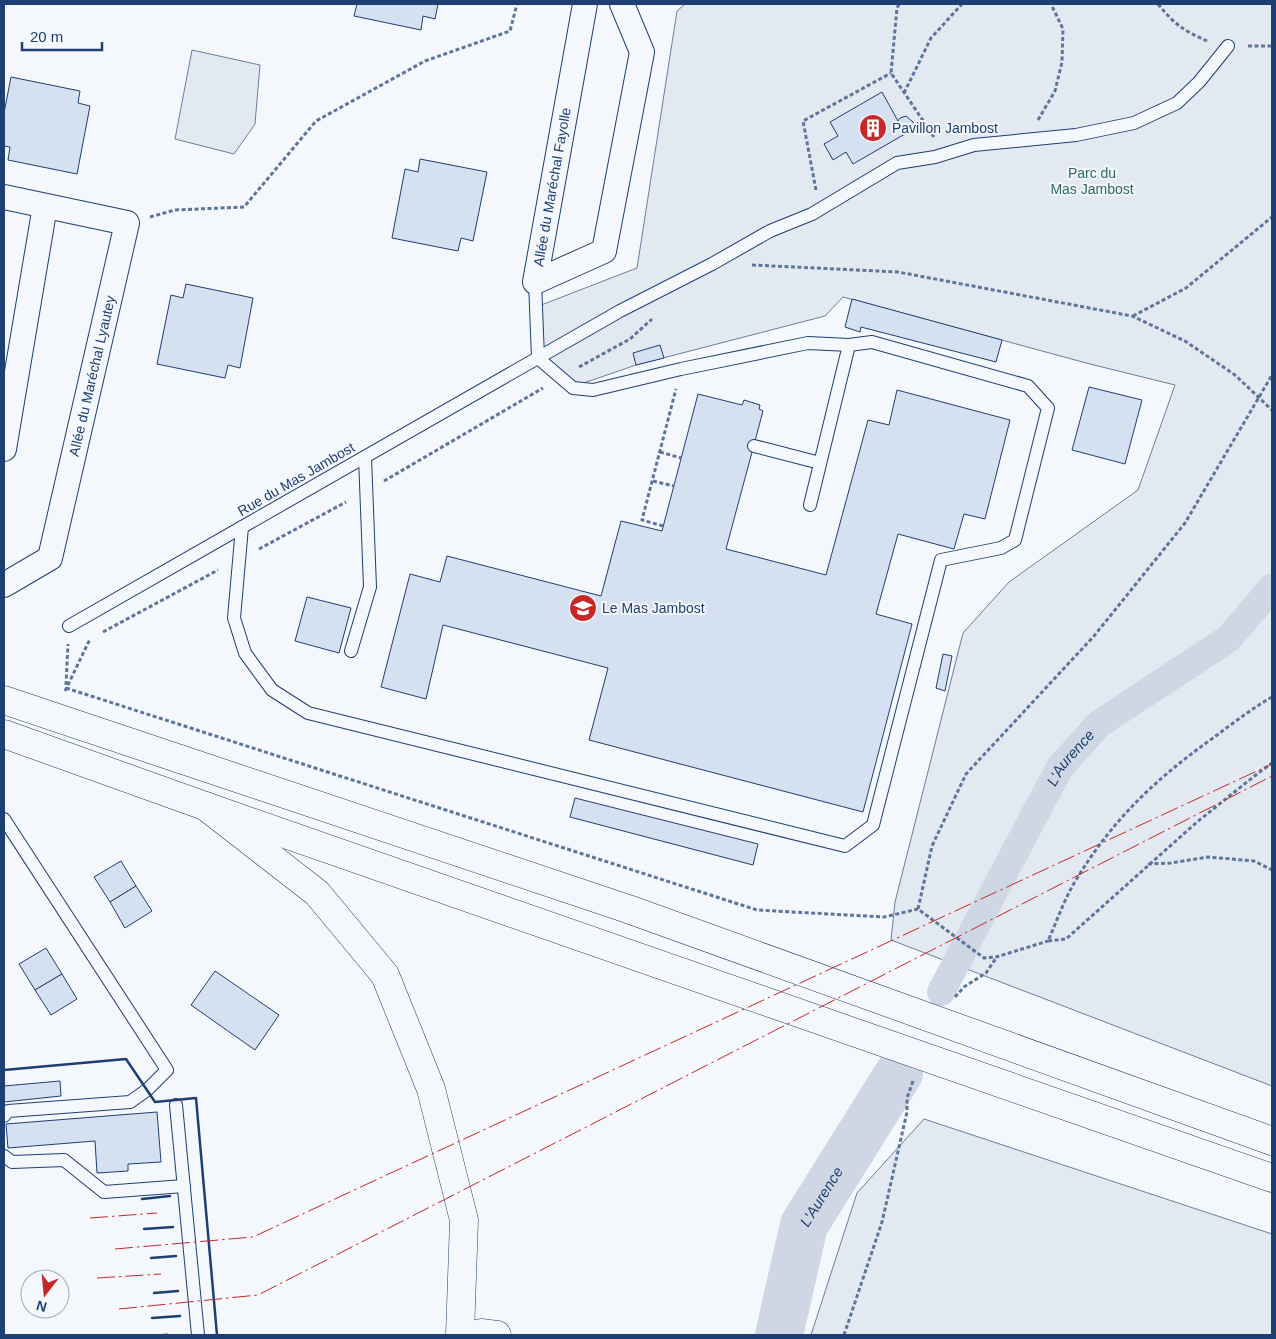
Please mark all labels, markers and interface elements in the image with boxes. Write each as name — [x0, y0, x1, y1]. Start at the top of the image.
scale bar — [22, 20, 102, 52]
text: 20 m — [30, 28, 63, 45]
street label: Allée du Maréchal Fayolle — [530, 106, 574, 268]
building icon: Pavillon Jambost — [858, 113, 888, 143]
place label: Pavillon Jambost — [892, 120, 998, 136]
park label: Parc du Mas Jambost — [1050, 165, 1134, 197]
street label: Allée du Maréchal Lyautey — [66, 294, 118, 458]
street label: Rue du Mas Jambost — [235, 439, 357, 519]
school or university icon: Le Mas Jambost — [568, 593, 598, 623]
place label: Le Mas Jambost — [602, 600, 705, 616]
water label: L'Aurence — [1043, 726, 1098, 789]
water label: L'Aurence — [796, 1164, 846, 1230]
north arrow — [20, 1269, 70, 1319]
text: N — [34, 1297, 48, 1316]

